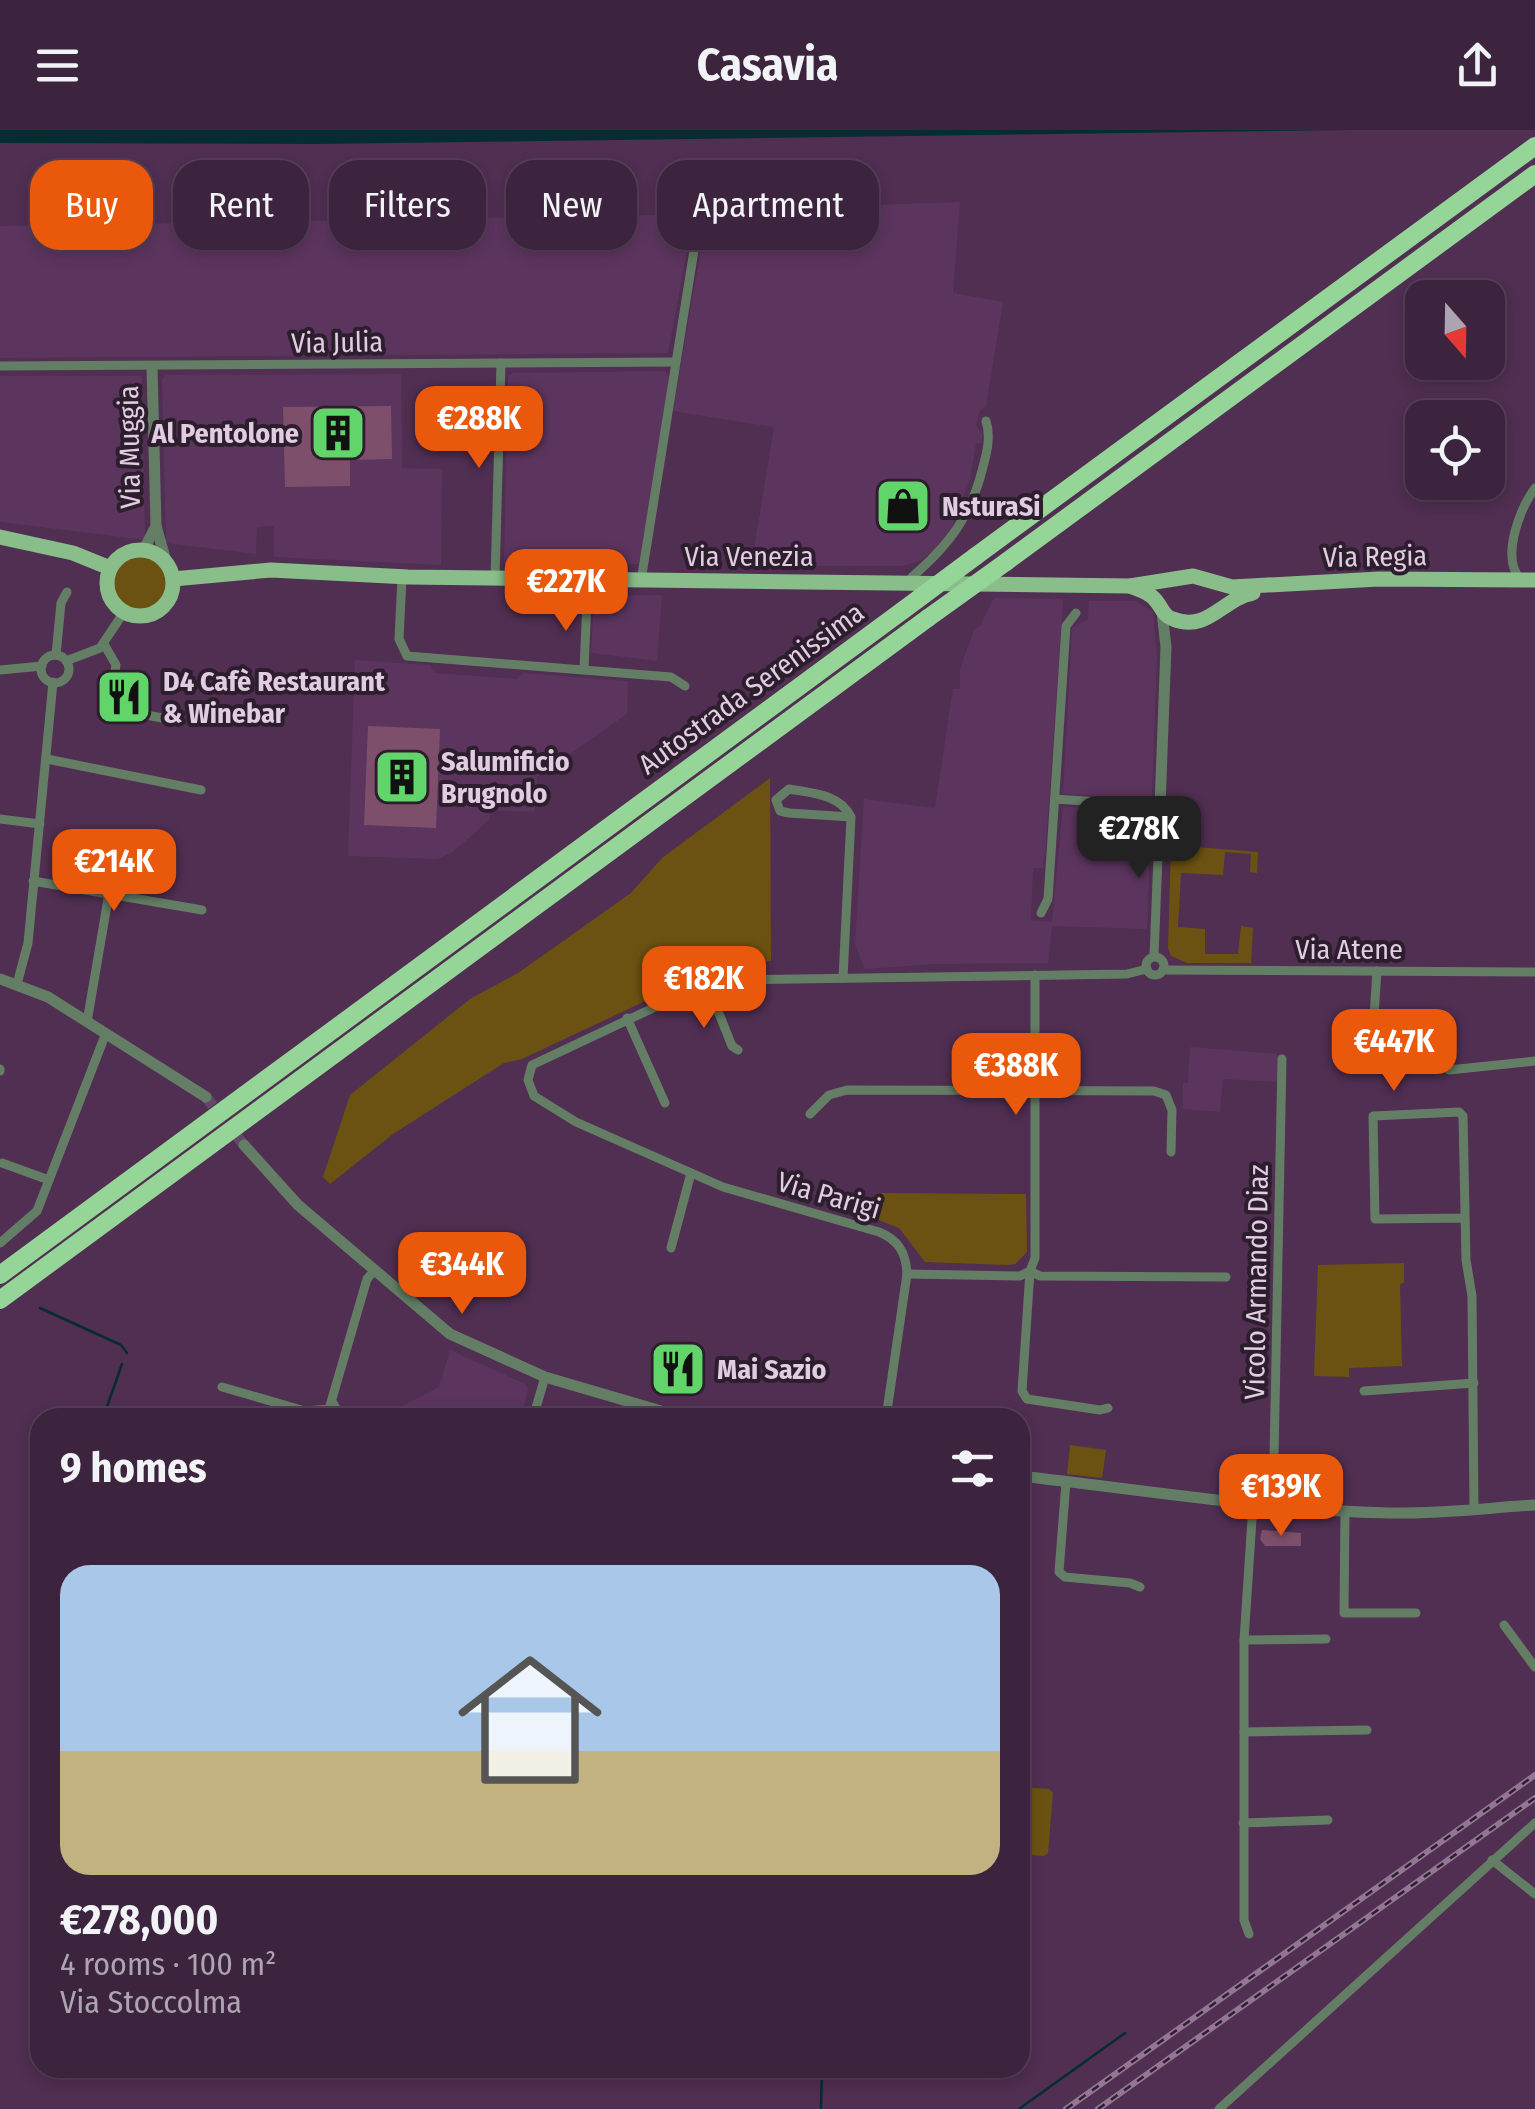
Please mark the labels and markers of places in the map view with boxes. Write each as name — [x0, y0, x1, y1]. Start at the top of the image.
pin: €288K — [409, 386, 549, 471]
building icon: Al Pentolone — [308, 403, 368, 463]
place label: Al Pentolone — [150, 417, 299, 450]
shop icon: NsturaSi — [873, 476, 933, 536]
place label: NsturaSi — [942, 490, 1041, 523]
pin: €227K — [496, 549, 636, 634]
place label: D4 Cafè Restaurant & Winebar — [163, 665, 386, 730]
restaurant icon: D4 Cafè Restaurant & Winebar — [94, 667, 154, 727]
place label: Salumificio Brugnolo — [441, 745, 570, 810]
building icon: Salumificio Brugnolo — [372, 747, 432, 807]
pin: €278K — [1069, 796, 1209, 881]
pin: €214K — [44, 829, 184, 914]
pin: €182K — [634, 946, 774, 1031]
pin: €447K — [1324, 1009, 1464, 1094]
pin: €388K — [946, 1033, 1086, 1118]
pin: €344K — [392, 1232, 532, 1317]
restaurant icon: Mai Sazio — [648, 1339, 708, 1399]
place label: Mai Sazio — [717, 1353, 827, 1386]
pin: €139K — [1211, 1454, 1351, 1539]

